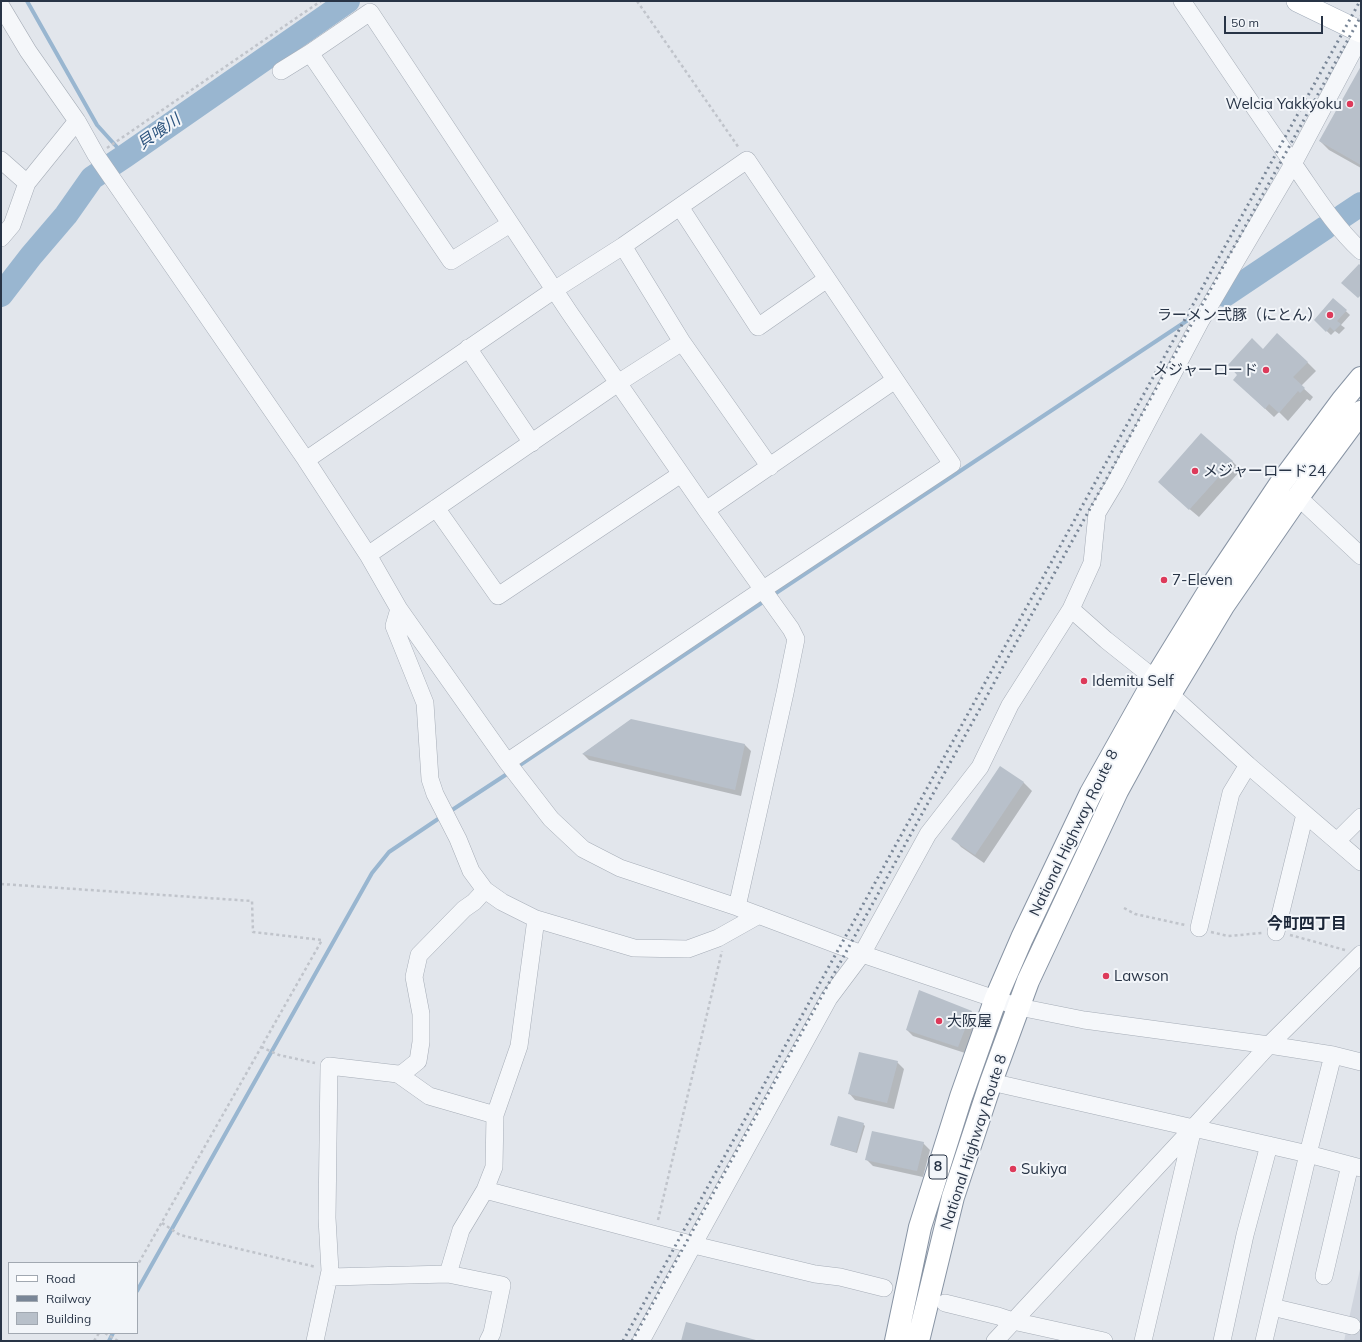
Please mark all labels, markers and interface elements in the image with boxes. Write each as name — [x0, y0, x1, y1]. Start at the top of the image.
scale bar — [1226, 8, 1325, 34]
text: 50 m — [1231, 15, 1259, 30]
place label: Welcia Yakkyoku — [1226, 95, 1342, 113]
marker: Welcia Yakkyoku — [1345, 99, 1355, 109]
water label: 貝喰川 — [134, 110, 184, 154]
place label: ラーメン弍豚（にとん） — [1157, 306, 1322, 324]
marker: ラーメン弍豚（にとん） — [1325, 310, 1335, 320]
place label: メジャーロード — [1153, 361, 1258, 379]
marker: メジャーロード — [1261, 365, 1271, 375]
place label: メジャーロード24 — [1203, 462, 1326, 480]
marker: メジャーロード24 — [1190, 466, 1200, 476]
place label: 7-Eleven — [1172, 571, 1233, 589]
marker: 7-Eleven — [1159, 575, 1169, 585]
place label: Idemitu Self — [1092, 672, 1174, 690]
marker: Idemitu Self — [1079, 676, 1089, 686]
street label: National Highway Route 8 — [1026, 747, 1122, 919]
district label: 今町四丁目 — [1267, 914, 1347, 934]
place label: Lawson — [1114, 967, 1169, 985]
marker: Lawson — [1101, 971, 1111, 981]
place label: 大阪屋 — [947, 1012, 992, 1030]
marker: 大阪屋 — [934, 1016, 944, 1026]
street label: National Highway Route 8 — [937, 1052, 1011, 1232]
road number: 8 — [929, 1155, 947, 1179]
place label: Sukiya — [1021, 1160, 1067, 1178]
marker: Sukiya — [1008, 1164, 1018, 1174]
legend — [8, 1262, 138, 1334]
text: Road — [46, 1271, 75, 1286]
text: Railway — [46, 1291, 91, 1306]
text: Building — [46, 1311, 91, 1326]

